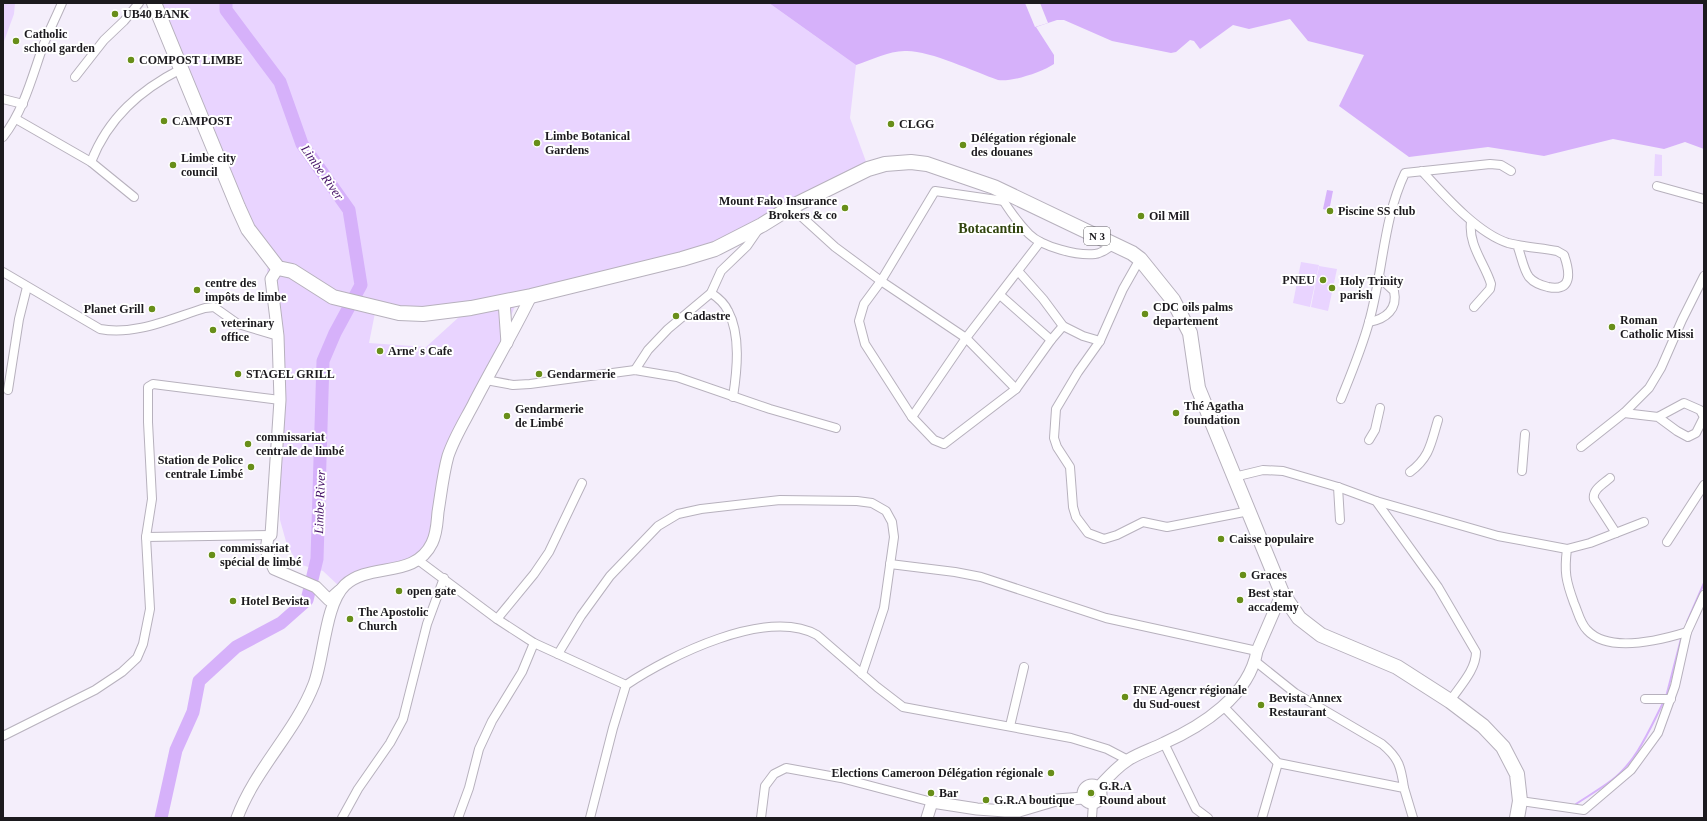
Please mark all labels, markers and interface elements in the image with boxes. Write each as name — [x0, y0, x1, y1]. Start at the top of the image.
place label: UB40 BANK — [123, 7, 190, 21]
marker: UB40 BANK — [110, 9, 120, 19]
place label: Catholic school garden — [24, 27, 95, 55]
marker: Catholic school garden — [11, 36, 21, 46]
place label: COMPOST LIMBE — [139, 53, 242, 67]
marker: COMPOST LIMBE — [126, 55, 136, 65]
place label: CAMPOST — [172, 114, 232, 128]
marker: CAMPOST — [159, 116, 169, 126]
place label: CLGG — [899, 117, 934, 131]
marker: CLGG — [886, 119, 896, 129]
place label: Limbe Botanical Gardens — [545, 129, 631, 157]
place label: Délégation régionale des douanes — [971, 131, 1077, 159]
marker: Limbe Botanical Gardens — [532, 138, 542, 148]
marker: Délégation régionale des douanes — [958, 140, 968, 150]
water label: Limbe River — [298, 141, 348, 204]
place label: Limbe city council — [181, 151, 236, 179]
marker: Limbe city council — [168, 160, 178, 170]
place label: Mount Fako Insurance Brokers & co — [719, 194, 838, 222]
marker: Mount Fako Insurance Brokers & co — [840, 203, 850, 213]
place label: Piscine SS club — [1338, 204, 1416, 218]
marker: Piscine SS club — [1325, 206, 1335, 216]
place label: Oil Mill — [1149, 209, 1190, 223]
marker: Oil Mill — [1136, 211, 1146, 221]
district label: Botacantin — [958, 221, 1024, 236]
road number: N 3 — [1084, 227, 1110, 245]
place label: PNEU — [1282, 273, 1315, 287]
place label: Holy Trinity parish — [1340, 274, 1403, 302]
marker: PNEU — [1318, 275, 1328, 285]
place label: centre des impôts de limbe — [205, 276, 287, 304]
marker: Holy Trinity parish — [1327, 283, 1337, 293]
marker: centre des impôts de limbe — [192, 285, 202, 295]
place label: CDC oils palms departement — [1153, 300, 1233, 328]
place label: Planet Grill — [84, 302, 145, 316]
marker: Planet Grill — [147, 304, 157, 314]
place label: Cadastre — [684, 309, 731, 323]
marker: CDC oils palms departement — [1140, 309, 1150, 319]
marker: Cadastre — [671, 311, 681, 321]
place label: Roman Catholic Missi — [1620, 313, 1694, 341]
place label: veterinary office — [221, 316, 274, 344]
marker: Roman Catholic Missi — [1607, 322, 1617, 332]
marker: veterinary office — [208, 325, 218, 335]
place label: Arne' s Cafe — [388, 344, 453, 358]
marker: Arne' s Cafe — [375, 346, 385, 356]
place label: STAGEL GRILL — [246, 367, 335, 381]
place label: Gendarmerie — [547, 367, 616, 381]
marker: STAGEL GRILL — [233, 369, 243, 379]
marker: Gendarmerie — [534, 369, 544, 379]
place label: Thé Agatha foundation — [1184, 399, 1244, 427]
place label: Gendarmerie de Limbé — [515, 402, 584, 430]
marker: Thé Agatha foundation — [1171, 408, 1181, 418]
marker: Gendarmerie de Limbé — [502, 411, 512, 421]
place label: commissariat centrale de limbé — [256, 430, 345, 458]
marker: commissariat centrale de limbé — [243, 439, 253, 449]
place label: Station de Police centrale Limbé — [158, 453, 244, 481]
marker: Station de Police centrale Limbé — [246, 462, 256, 472]
water label: Limbe River — [311, 469, 328, 535]
place label: Caisse populaire — [1229, 532, 1314, 546]
marker: Caisse populaire — [1216, 534, 1226, 544]
place label: commissariat spécial de limbé — [220, 541, 302, 569]
marker: commissariat spécial de limbé — [207, 550, 217, 560]
place label: Graces — [1251, 568, 1287, 582]
marker: Graces — [1238, 570, 1248, 580]
place label: open gate — [407, 584, 457, 598]
marker: open gate — [394, 586, 404, 596]
place label: Best star accademy — [1248, 586, 1299, 614]
place label: Hotel Bevista — [241, 594, 309, 608]
marker: Best star accademy — [1235, 595, 1245, 605]
marker: Hotel Bevista — [228, 596, 238, 606]
place label: The Apostolic Church — [358, 605, 429, 633]
marker: The Apostolic Church — [345, 614, 355, 624]
place label: FNE Agencr régionale du Sud-ouest — [1133, 683, 1247, 711]
place label: Bevista Annex Restaurant — [1269, 691, 1342, 719]
marker: FNE Agencr régionale du Sud-ouest — [1120, 692, 1130, 702]
marker: Bevista Annex Restaurant — [1256, 700, 1266, 710]
place label: Elections Cameroon Délégation régionale — [832, 766, 1044, 780]
marker: Elections Cameroon Délégation régionale — [1046, 768, 1056, 778]
place label: G.R.A Round about — [1099, 779, 1166, 807]
place label: Bar — [939, 786, 959, 800]
marker: Bar — [926, 788, 936, 798]
marker: G.R.A Round about — [1086, 788, 1096, 798]
place label: G.R.A boutique — [994, 793, 1075, 807]
marker: G.R.A boutique — [981, 795, 991, 805]

